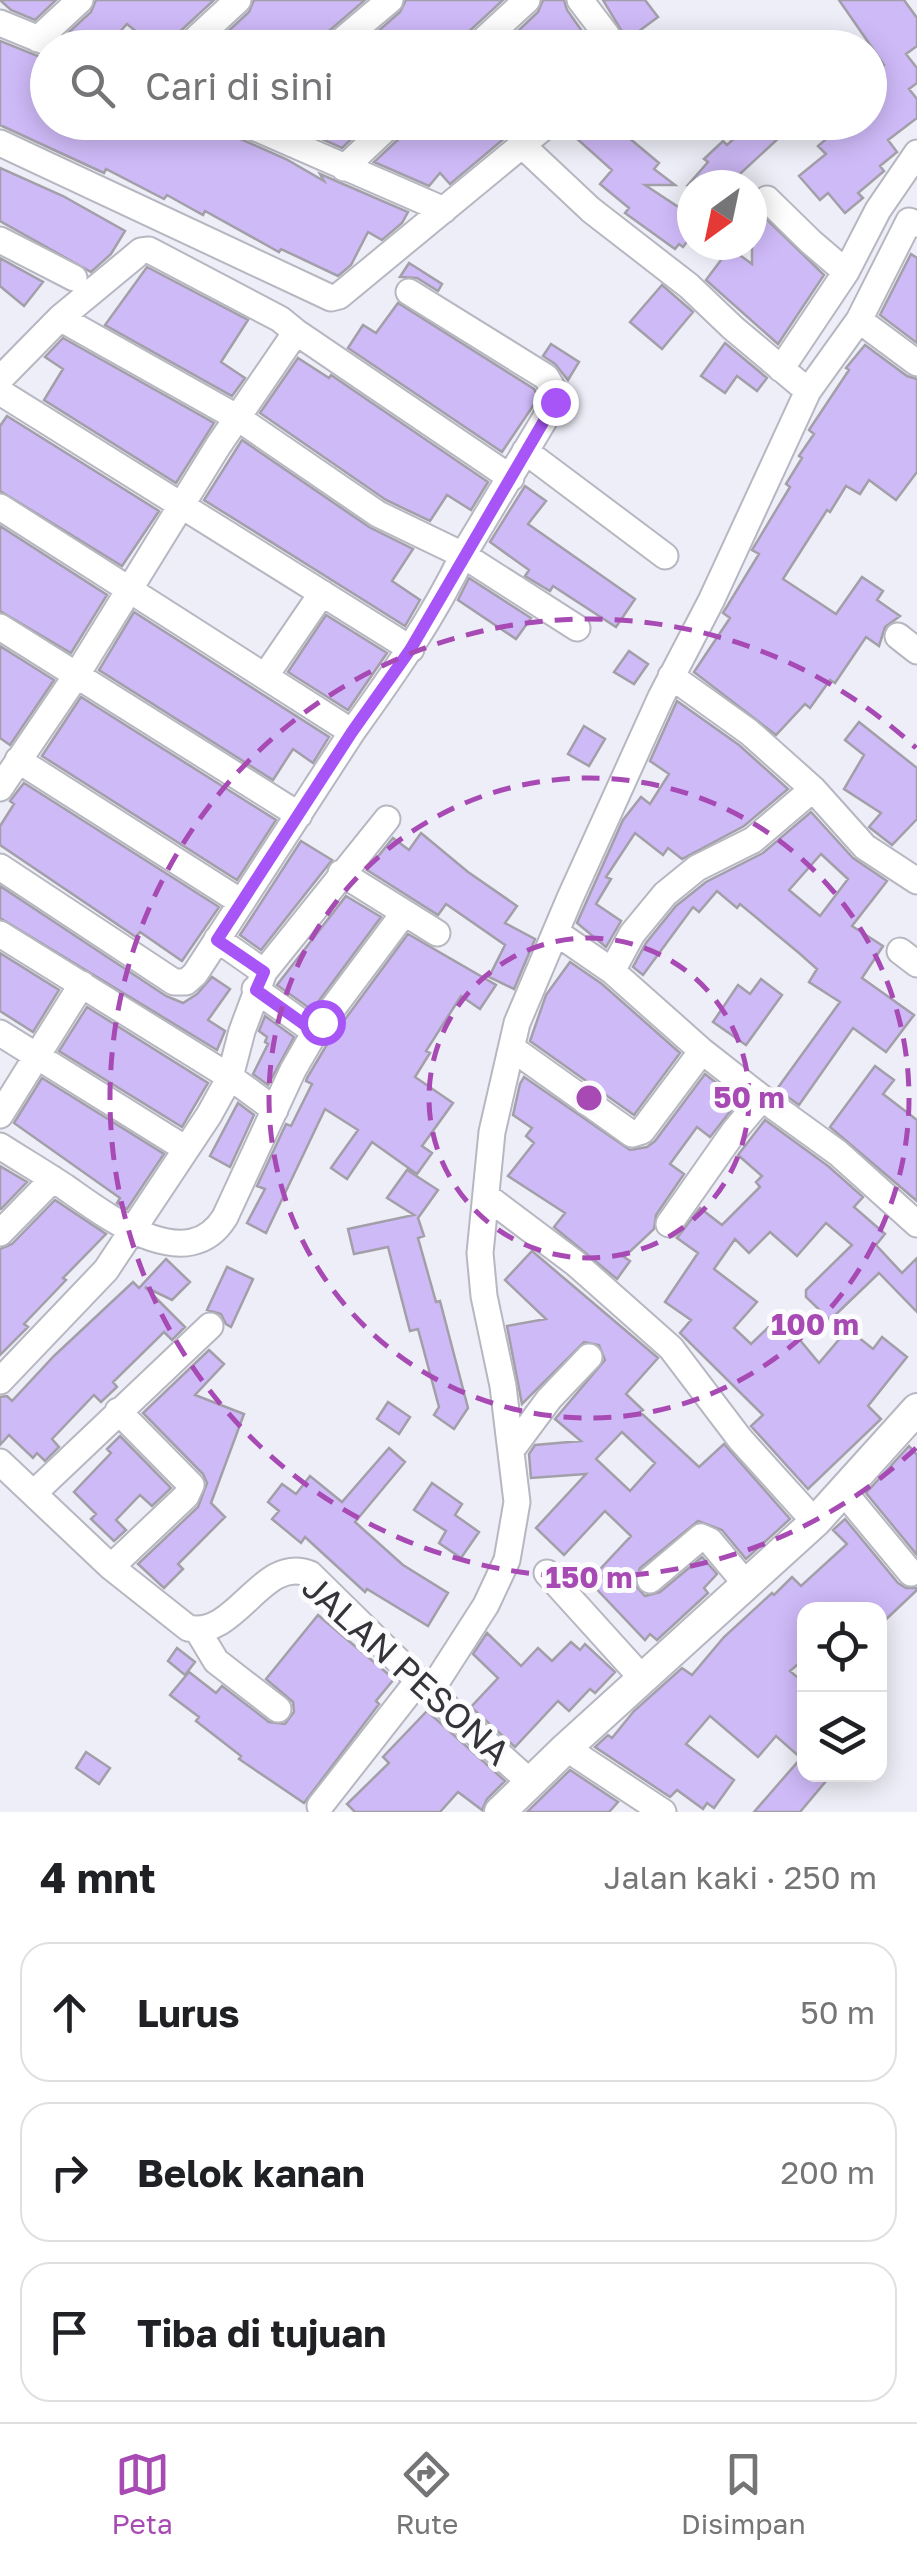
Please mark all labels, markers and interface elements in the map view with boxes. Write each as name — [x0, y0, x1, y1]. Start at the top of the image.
search box — [30, 30, 887, 140]
icon: search — [65, 58, 120, 113]
text: Cari di sini — [145, 63, 334, 108]
north arrow — [677, 170, 767, 260]
route end — [533, 380, 579, 426]
route start — [300, 1000, 346, 1046]
text: 50 m — [713, 1079, 785, 1115]
centre of rings — [571, 1080, 607, 1116]
text: 100 m — [771, 1306, 859, 1342]
text: 150 m — [546, 1559, 633, 1595]
street label: JALAN PESONA — [294, 1565, 519, 1773]
map controls — [797, 1602, 887, 1782]
button: locate — [797, 1602, 887, 1692]
button: layers — [797, 1692, 887, 1782]
text: 4 mnt — [40, 1852, 156, 1902]
text: Jalan kaki · 250 m — [604, 1858, 877, 1896]
icon: ahead — [42, 1985, 97, 2040]
text: Lurus — [137, 1990, 240, 2035]
text: 50 m — [800, 1993, 875, 2031]
icon: right — [42, 2145, 97, 2200]
text: Belok kanan — [137, 2150, 365, 2195]
text: 200 m — [780, 2153, 875, 2191]
icon: arrive — [42, 2305, 97, 2360]
text: Tiba di tujuan — [137, 2310, 386, 2355]
tab: Peta — [111, 2447, 173, 2540]
tab: Rute — [395, 2447, 458, 2540]
tab: Disimpan — [681, 2447, 806, 2540]

